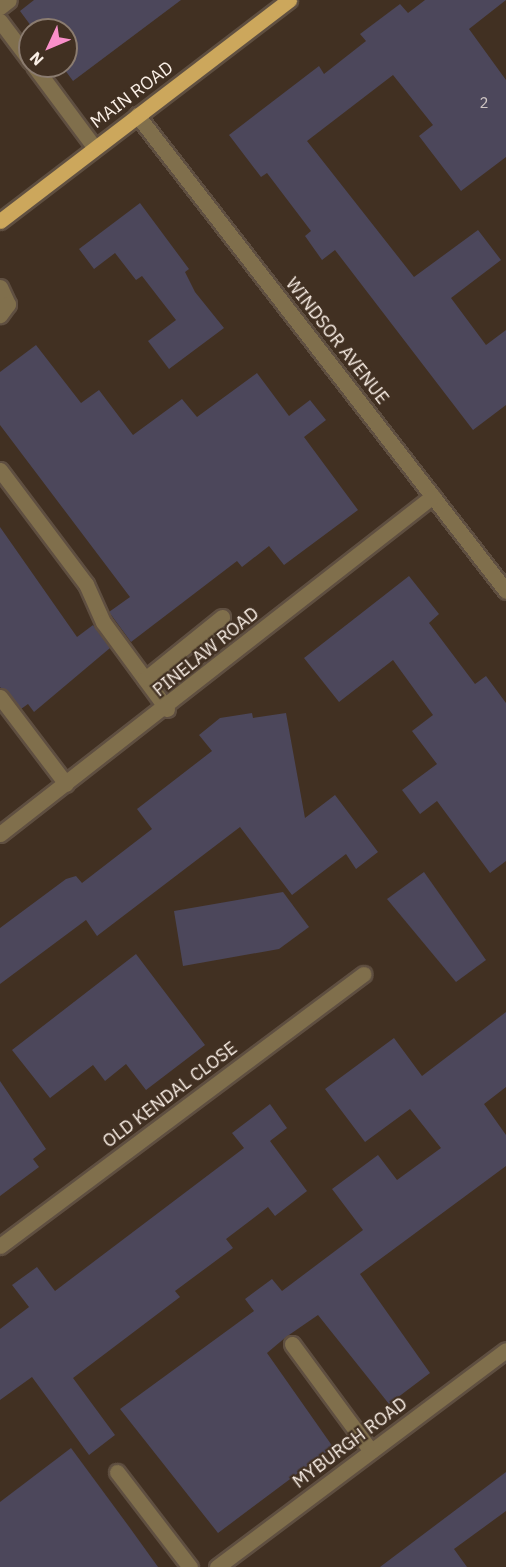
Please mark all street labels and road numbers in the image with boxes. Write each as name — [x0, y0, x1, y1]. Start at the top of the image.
street label: MAIN ROAD — [86, 57, 178, 133]
street label: WINDSOR AVENUE — [281, 273, 393, 409]
street label: PINELAW ROAD — [149, 603, 263, 701]
street label: OLD KENDAL CLOSE — [99, 1037, 241, 1153]
street label: MYBURGH ROAD — [289, 1393, 411, 1493]

